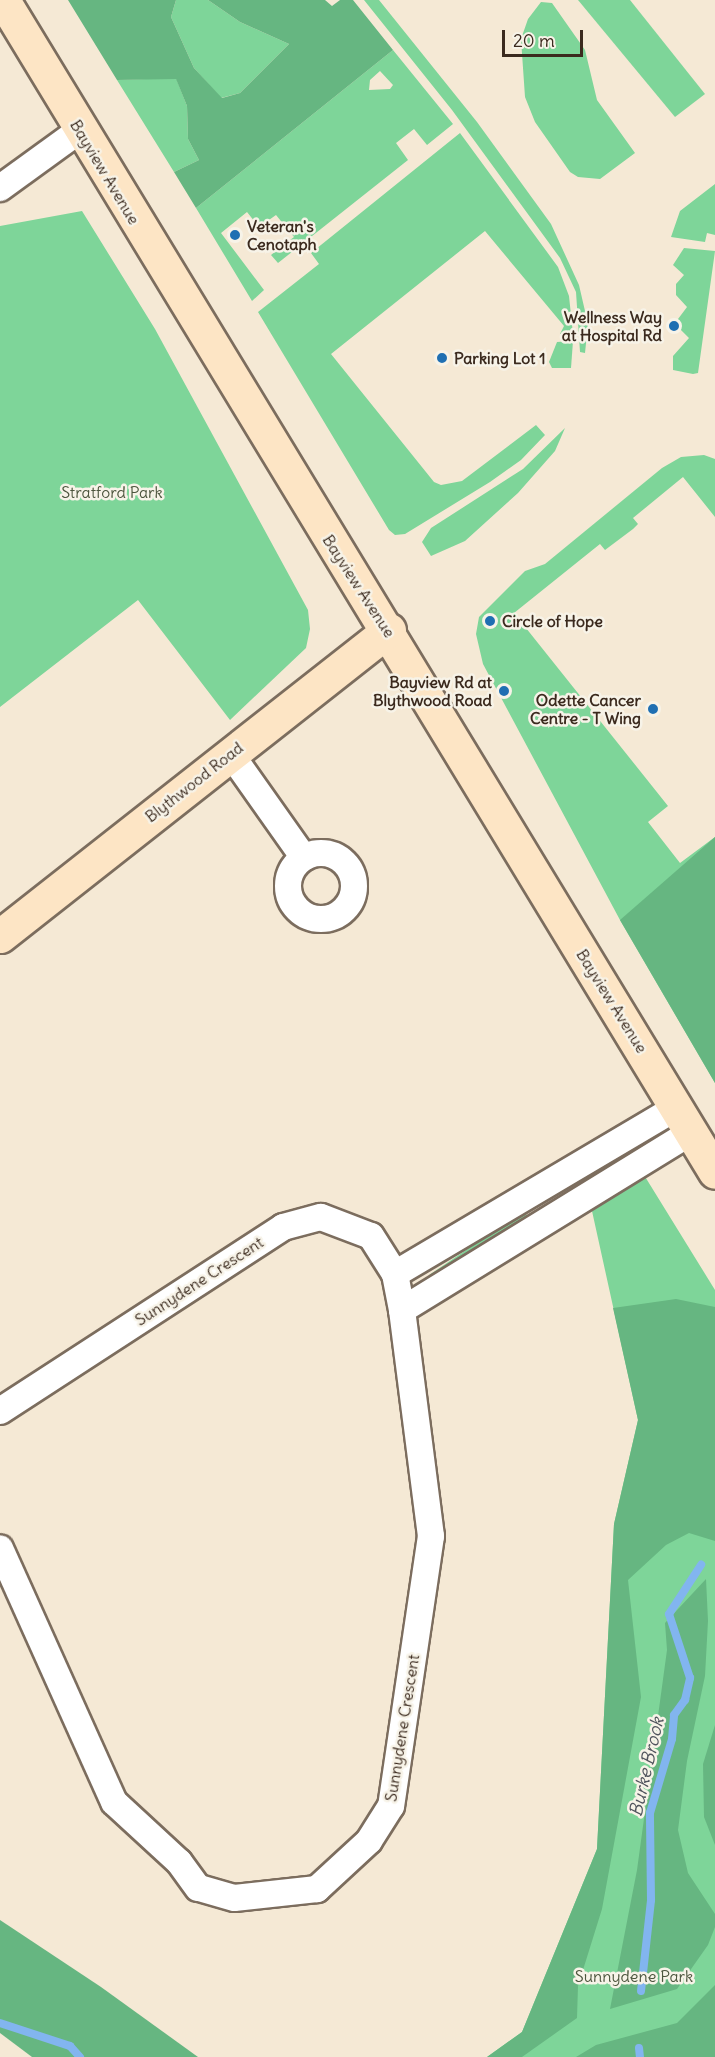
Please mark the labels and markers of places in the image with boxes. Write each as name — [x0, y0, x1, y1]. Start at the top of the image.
place label: Veteran's Cenotaph — [247, 216, 317, 254]
marker: Veteran's Cenotaph — [228, 228, 242, 242]
place label: Wellness Way at Hospital Rd — [562, 307, 662, 345]
marker: Wellness Way at Hospital Rd — [667, 319, 681, 333]
place label: Parking Lot 1 — [454, 348, 546, 368]
marker: Parking Lot 1 — [435, 351, 449, 365]
place label: Circle of Hope — [502, 611, 603, 631]
marker: Circle of Hope — [483, 614, 497, 628]
place label: Bayview Rd at Blythwood Road — [373, 672, 492, 710]
marker: Bayview Rd at Blythwood Road — [497, 684, 511, 698]
place label: Odette Cancer Centre - T Wing — [530, 690, 641, 728]
marker: Odette Cancer Centre - T Wing — [646, 702, 660, 716]

